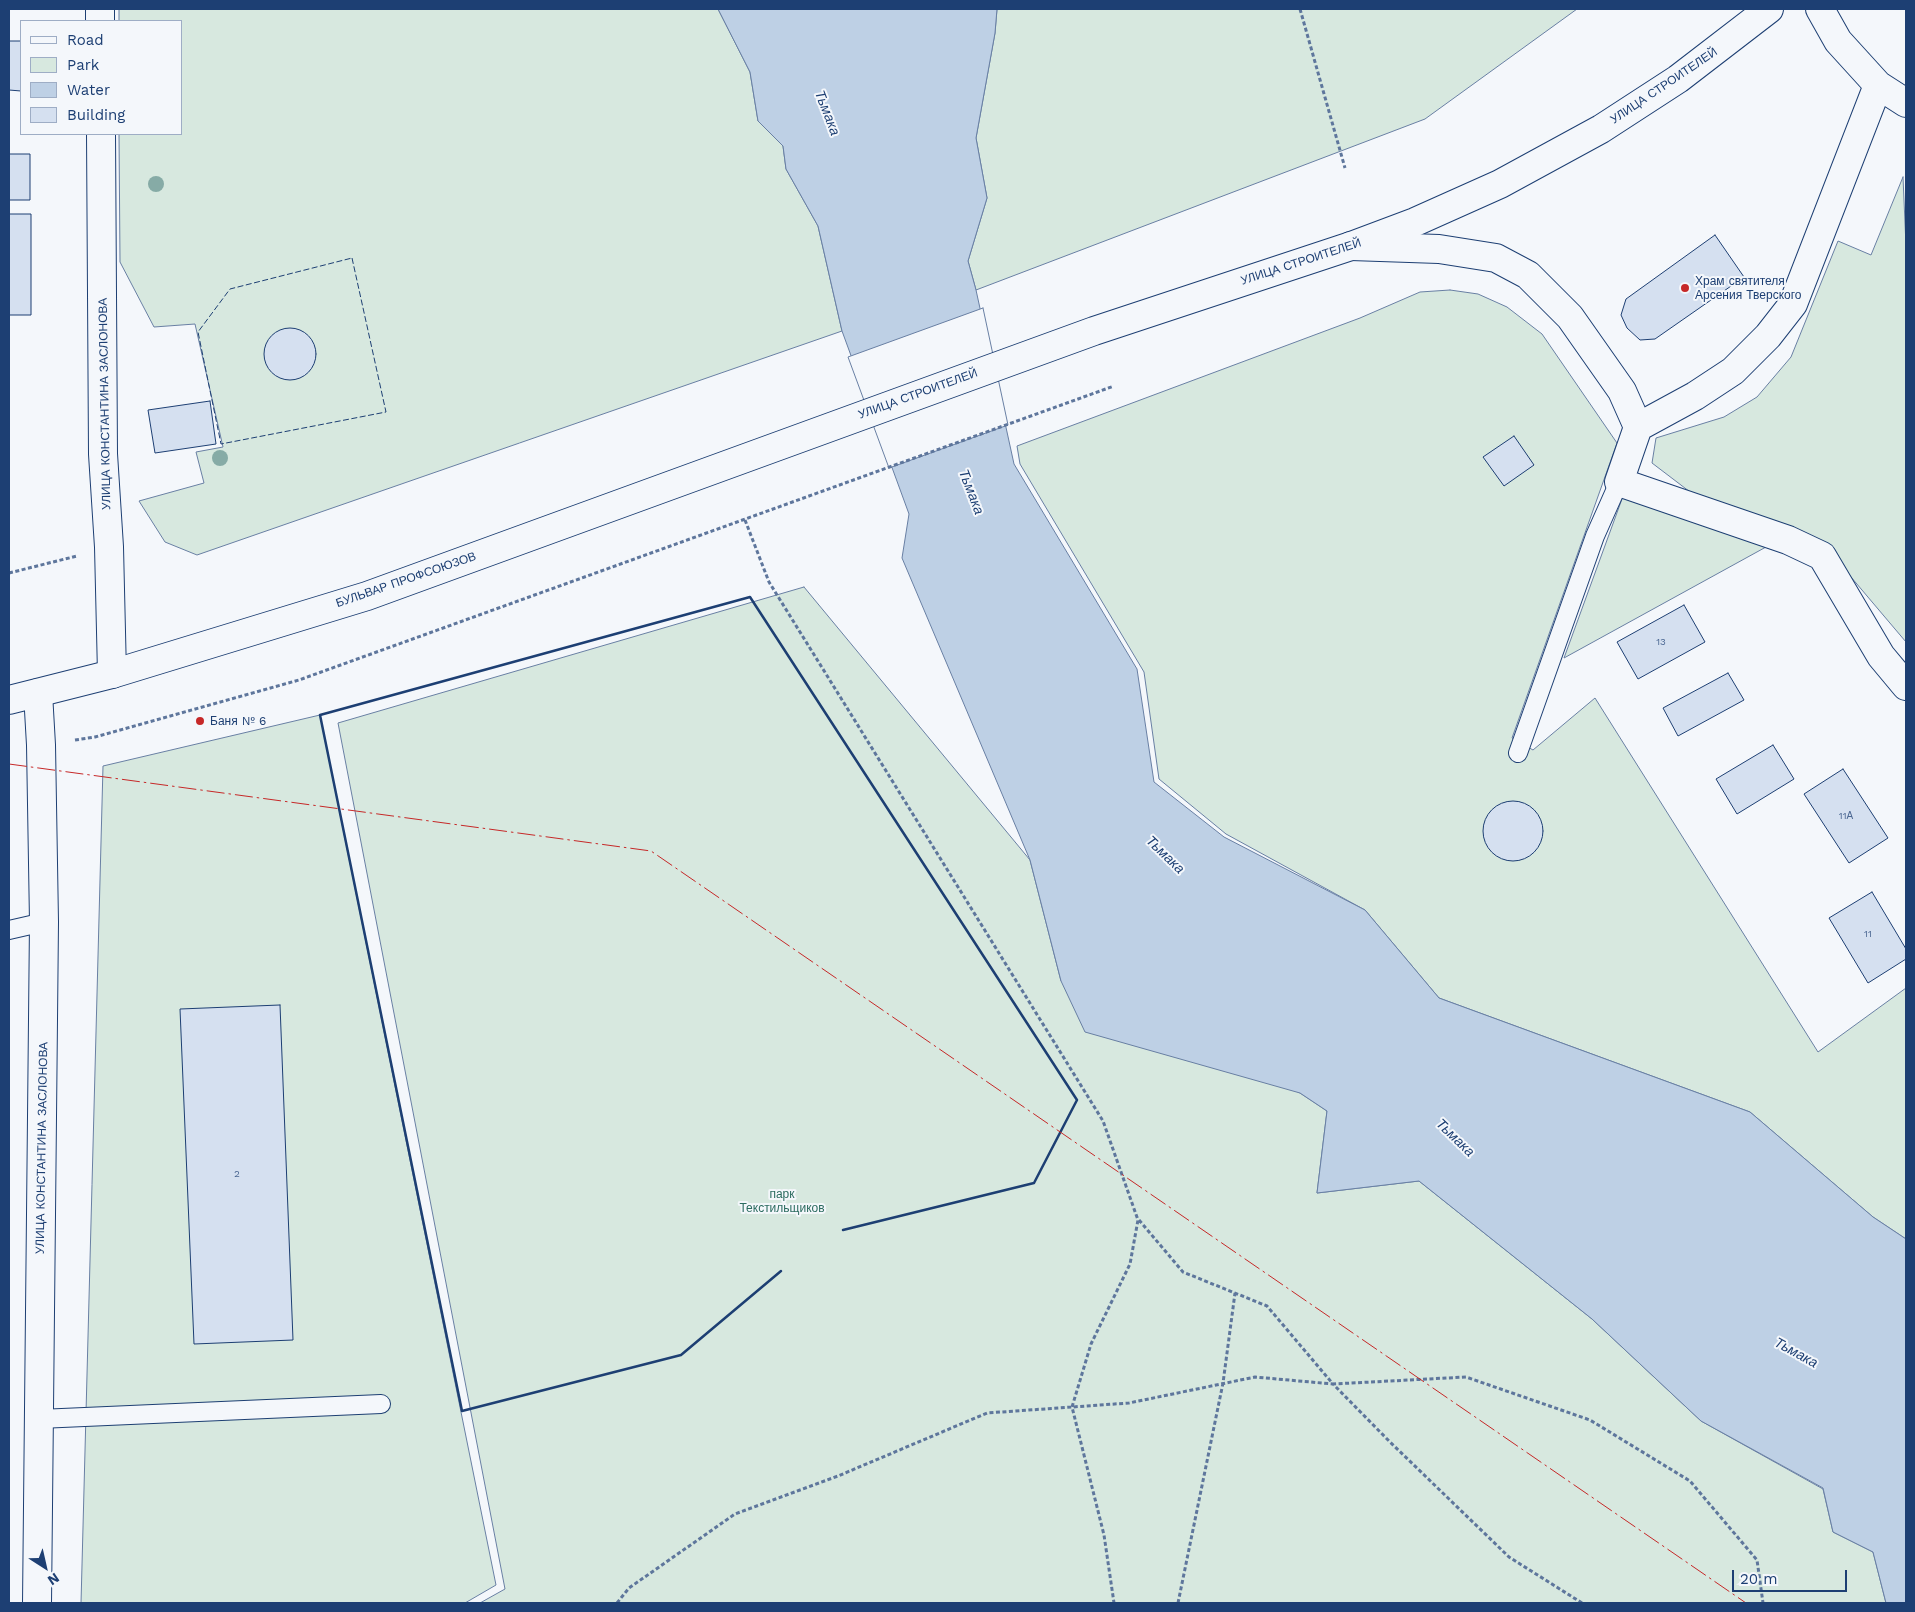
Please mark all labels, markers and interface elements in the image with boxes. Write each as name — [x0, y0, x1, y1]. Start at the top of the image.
legend — [20, 20, 182, 135]
text: Road — [67, 31, 104, 49]
street label: УЛИЦА СТРОИТЕЛЕЙ — [1608, 45, 1720, 127]
text: Park — [67, 56, 99, 74]
text: Water — [67, 81, 110, 99]
water label: Тьмака — [811, 88, 843, 138]
text: Building — [67, 106, 125, 124]
street label: УЛИЦА СТРОИТЕЛЕЙ — [1239, 236, 1363, 288]
place label: Храм святителя Арсения Тверского — [1695, 274, 1802, 302]
marker: Храм святителя Арсения Тверского — [1679, 282, 1691, 294]
street label: УЛИЦА КОНСТАНТИНА ЗАСЛОНОВА — [96, 298, 114, 510]
street label: УЛИЦА СТРОИТЕЛЕЙ — [856, 366, 980, 422]
water label: Тьмака — [955, 467, 987, 517]
street label: БУЛЬВАР ПРОФСОЮЗОВ — [334, 549, 478, 611]
house number: 13 — [1656, 636, 1666, 648]
place label: Баня № 6 — [210, 714, 266, 728]
marker: Баня № 6 — [194, 715, 206, 727]
house number: 11А — [1839, 810, 1853, 822]
water label: Тьмака — [1142, 833, 1188, 877]
house number: 11 — [1864, 928, 1872, 940]
street label: УЛИЦА КОНСТАНТИНА ЗАСЛОНОВА — [33, 1042, 51, 1254]
water label: Тьмака — [1432, 1116, 1478, 1160]
house number: 2 — [234, 1168, 240, 1180]
park label: парк Текстильщиков — [739, 1187, 825, 1215]
water label: Тьмака — [1771, 1334, 1821, 1372]
north arrow — [20, 1542, 70, 1592]
scale bar — [1735, 1560, 1850, 1592]
text: N — [45, 1570, 62, 1589]
text: 20 m — [1740, 1570, 1778, 1588]

